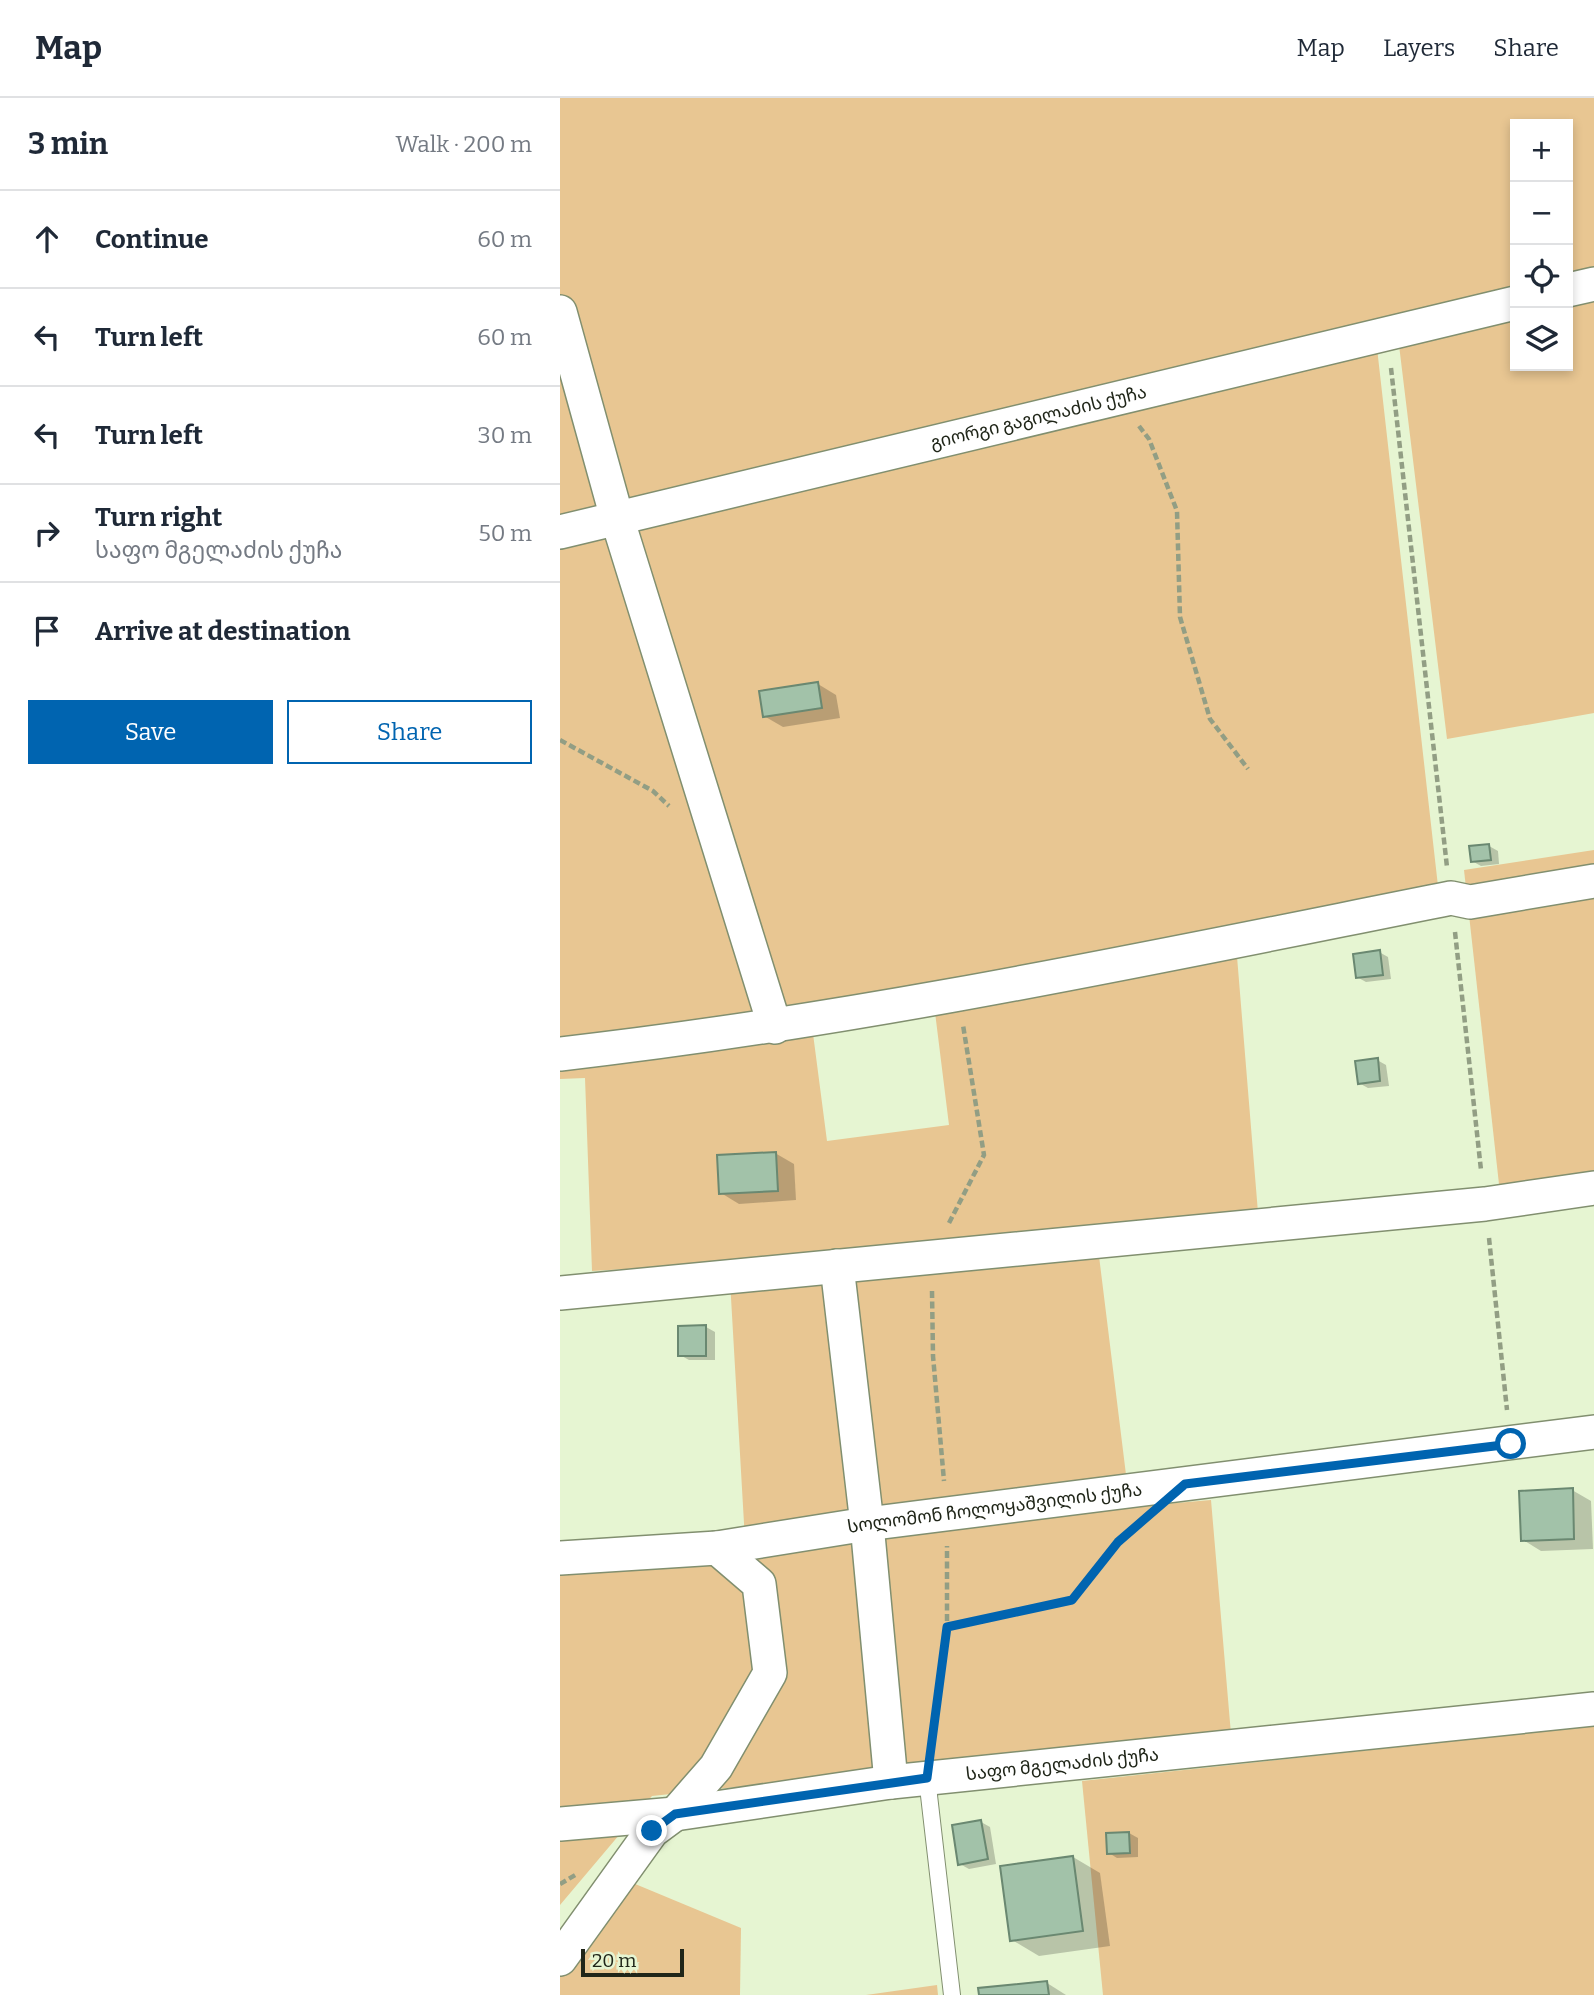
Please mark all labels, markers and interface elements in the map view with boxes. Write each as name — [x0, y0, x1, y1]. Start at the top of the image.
text: Map — [35, 28, 102, 68]
text: Map — [1297, 34, 1345, 62]
text: Layers — [1383, 34, 1455, 62]
text: Share — [1493, 34, 1559, 62]
map controls — [1510, 119, 1573, 371]
button: + — [1510, 119, 1573, 182]
text: 3 min — [28, 126, 108, 162]
text: Walk · 200 m — [396, 130, 532, 158]
button: − — [1510, 182, 1573, 245]
icon: ahead — [28, 220, 66, 258]
text: Continue — [95, 224, 209, 255]
text: 60 m — [477, 225, 532, 253]
button: locate — [1510, 245, 1573, 308]
button: layers — [1510, 308, 1573, 371]
icon: left — [28, 318, 66, 356]
text: Turn left — [95, 322, 203, 353]
text: 60 m — [477, 323, 532, 351]
street label: გიორგი გაგილაძის ქუჩა — [928, 381, 1149, 454]
icon: left — [28, 416, 66, 454]
text: Turn left — [95, 420, 203, 451]
text: 30 m — [478, 421, 532, 449]
text: Turn right — [95, 502, 222, 533]
icon: right — [28, 514, 66, 552]
text: 50 m — [478, 519, 532, 547]
text: საფო მგელაძის ქუჩა — [95, 536, 342, 564]
icon: arrive — [28, 612, 66, 650]
text: Arrive at destination — [95, 616, 350, 647]
button: Save — [28, 700, 273, 764]
button: Share — [287, 700, 532, 764]
route start — [1495, 1428, 1526, 1459]
street label: სოლომონ ჩოლოყაშვილის ქუჩა — [846, 1478, 1143, 1538]
street label: საფო მგელაძის ქუჩა — [965, 1743, 1160, 1785]
route end — [636, 1815, 667, 1846]
scale bar — [581, 1946, 684, 1978]
text: 20 m — [592, 1949, 636, 1972]

